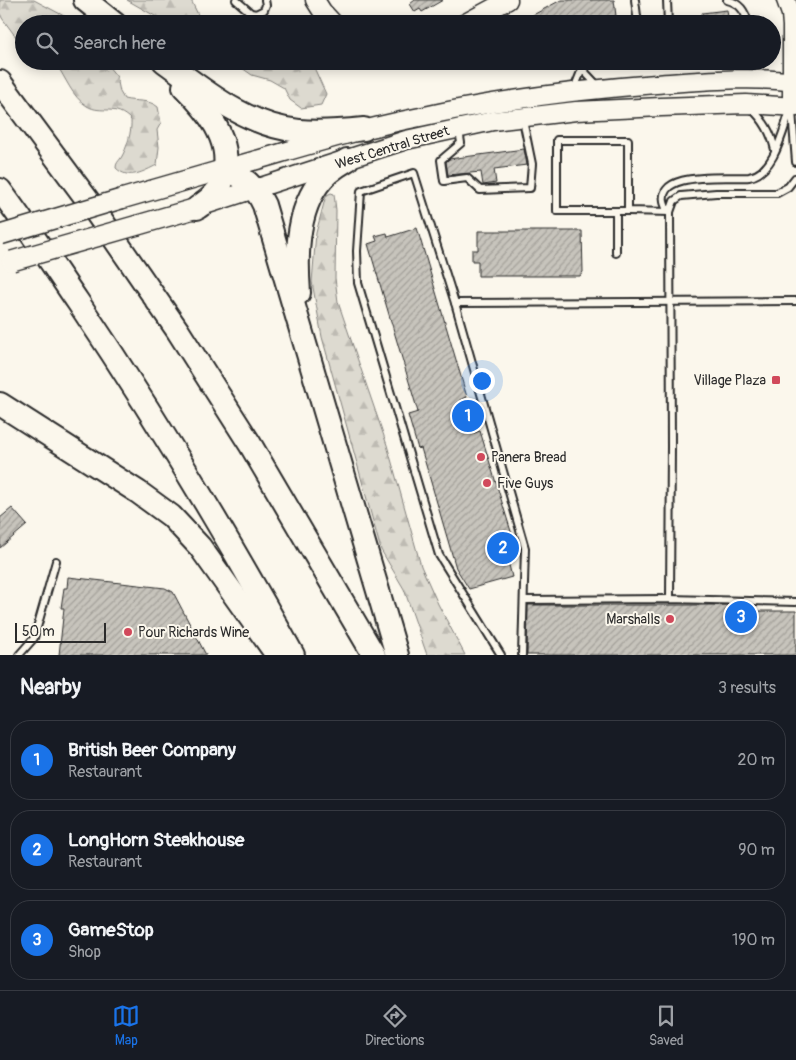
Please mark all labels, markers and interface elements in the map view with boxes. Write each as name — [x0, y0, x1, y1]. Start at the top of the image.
search box — [15, 15, 781, 70]
icon: search — [33, 29, 61, 57]
text: Search here — [73, 31, 166, 55]
street label: West Central Street — [333, 122, 452, 173]
your location — [469, 368, 495, 394]
place label: Village Plaza — [694, 372, 766, 389]
marker: Village Plaza — [770, 374, 782, 386]
pin: 1 — [452, 397, 484, 435]
place label: Panera Bread — [491, 449, 567, 466]
marker: Panera Bread — [475, 451, 487, 463]
place label: Five Guys — [497, 475, 554, 492]
marker: Five Guys — [481, 477, 493, 489]
pin: 2 — [487, 529, 519, 567]
pin: 3 — [725, 598, 757, 636]
place label: Marshalls — [606, 611, 661, 628]
marker: Marshalls — [664, 613, 676, 625]
scale bar — [15, 620, 106, 643]
text: 50 m — [22, 623, 55, 640]
place label: Pour Richards Wine — [138, 624, 249, 641]
marker: Pour Richards Wine — [122, 626, 134, 638]
text: Nearby — [20, 674, 81, 701]
text: 3 results — [718, 678, 776, 698]
text: British Beer Company — [68, 738, 236, 762]
text: 1 — [34, 750, 40, 770]
text: 20 m — [737, 750, 775, 770]
text: Restaurant — [68, 762, 142, 782]
text: LongHorn Steakhouse — [68, 828, 244, 852]
text: 2 — [33, 840, 41, 860]
text: 90 m — [738, 840, 775, 860]
text: Restaurant — [68, 852, 142, 872]
text: GameStop — [68, 918, 154, 942]
text: 3 — [33, 930, 41, 950]
text: 190 m — [732, 930, 775, 950]
text: Shop — [68, 942, 101, 962]
tab: Map — [112, 1002, 140, 1049]
tab: Directions — [365, 1002, 424, 1049]
tab: Saved — [649, 1002, 684, 1049]

